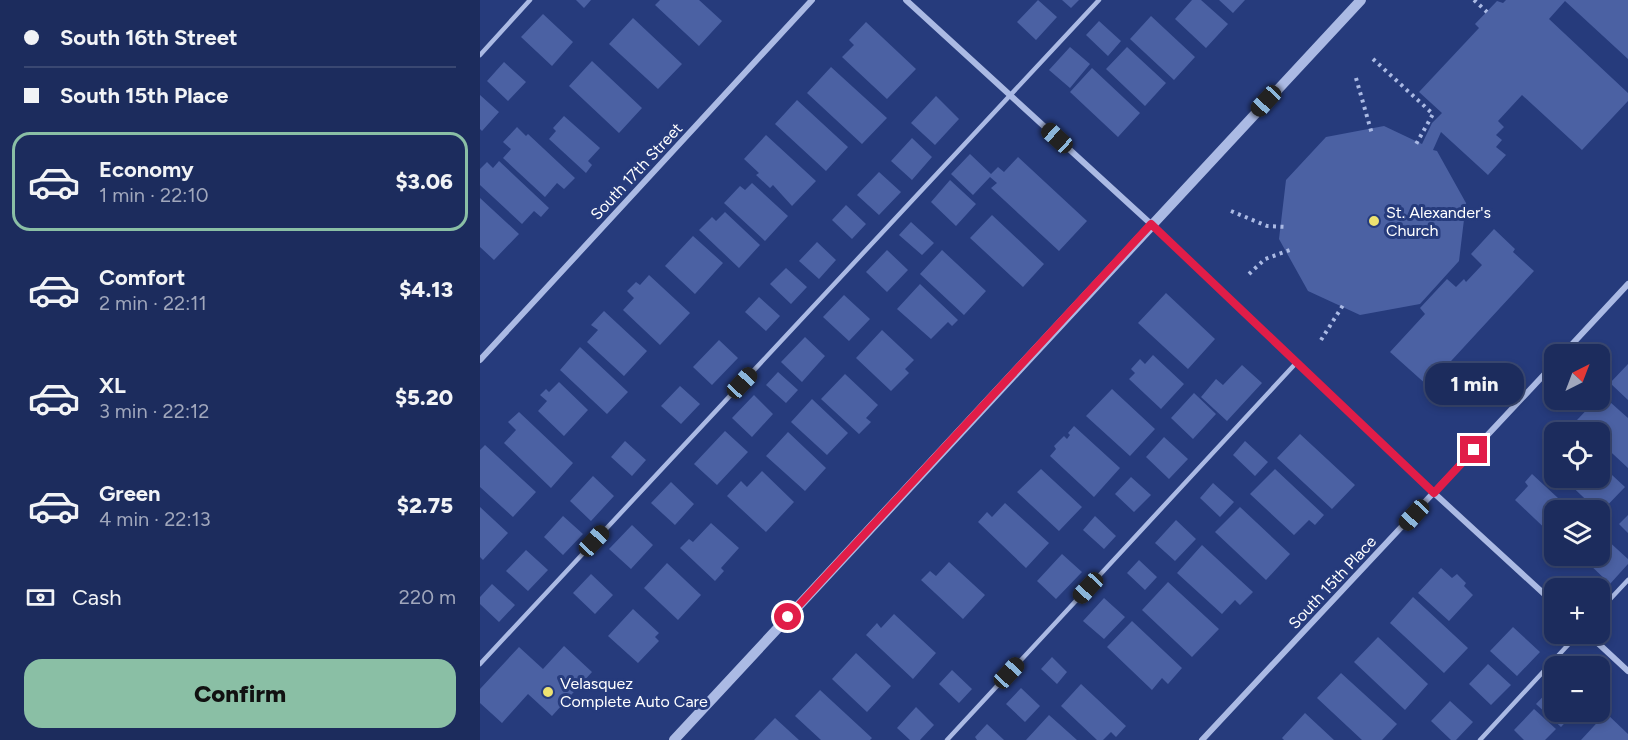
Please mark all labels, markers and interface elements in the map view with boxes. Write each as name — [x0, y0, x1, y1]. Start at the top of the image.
text: South 16th Street — [60, 24, 238, 51]
text: South 15th Place — [60, 82, 229, 109]
car — [1247, 82, 1285, 120]
street label: South 17th Street — [586, 119, 686, 224]
car — [1038, 119, 1076, 157]
icon: car — [27, 155, 81, 209]
text: Economy — [99, 156, 194, 183]
text: $3.06 — [395, 168, 453, 195]
text: 1 min · 22:10 — [99, 183, 208, 207]
place label: St. Alexander's Church — [1386, 203, 1491, 240]
marker: St. Alexander's Church — [1367, 214, 1381, 228]
icon: car — [27, 263, 81, 317]
text: Comfort — [99, 264, 185, 291]
text: $4.13 — [399, 276, 453, 303]
text: 2 min · 22:11 — [99, 291, 207, 315]
north arrow — [1544, 344, 1610, 410]
map controls — [1544, 344, 1610, 722]
callout: 1 min — [1424, 363, 1524, 405]
car — [723, 364, 761, 402]
icon: car — [27, 371, 81, 425]
text: XL — [99, 372, 126, 399]
text: 1 min — [1451, 372, 1498, 396]
text: $5.20 — [395, 384, 453, 411]
text: 3 min · 22:12 — [99, 399, 209, 423]
button: locate — [1544, 422, 1610, 488]
route end — [1460, 436, 1487, 463]
icon: car — [27, 479, 81, 533]
text: Green — [99, 480, 161, 507]
text: $2.75 — [397, 492, 453, 519]
car — [1395, 496, 1433, 534]
button: layers — [1544, 500, 1610, 566]
text: 4 min · 22:13 — [99, 507, 211, 531]
car — [575, 522, 613, 560]
street label: South 15th Place — [1284, 532, 1380, 633]
car — [1069, 569, 1107, 607]
button: + — [1544, 578, 1610, 644]
icon: cash — [24, 581, 57, 614]
text: Cash — [72, 584, 122, 611]
text: 220 m — [399, 585, 456, 609]
route start — [774, 603, 801, 630]
car — [990, 654, 1028, 692]
button: − — [1544, 656, 1610, 722]
button: Confirm — [24, 659, 456, 728]
place label: Velasquez Complete Auto Care — [560, 674, 708, 711]
marker: Velasquez Complete Auto Care — [541, 685, 555, 699]

